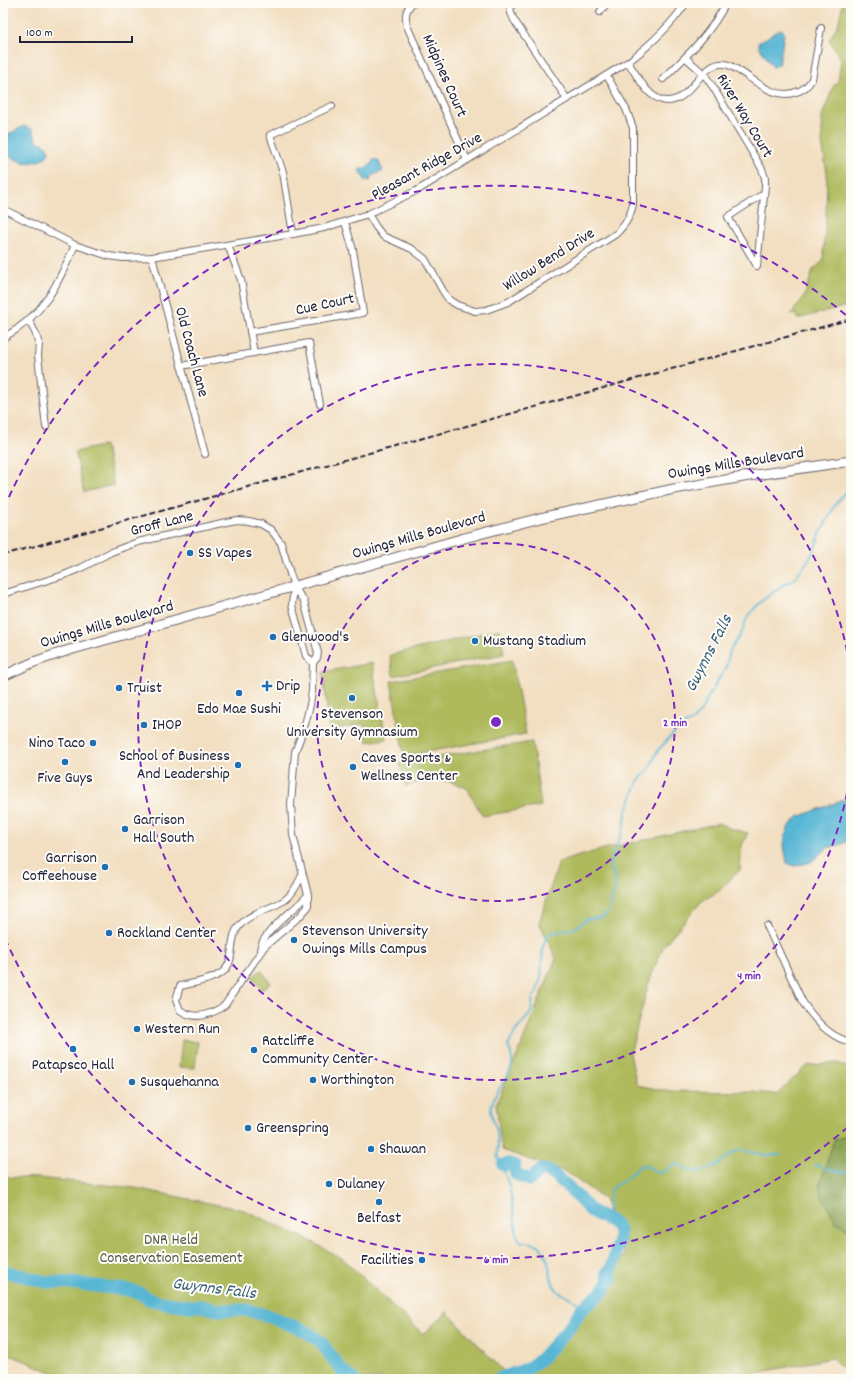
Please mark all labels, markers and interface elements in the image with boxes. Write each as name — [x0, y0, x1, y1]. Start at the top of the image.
scale bar — [20, 18, 132, 44]
text: 100 m — [26, 25, 53, 42]
street label: Midpines Court — [415, 31, 473, 121]
street label: River Way Court — [710, 70, 778, 163]
street label: Pleasant Ridge Drive — [367, 127, 487, 207]
street label: Willow Bend Drive — [498, 222, 600, 298]
street label: Cue Court — [294, 288, 356, 322]
street label: Old Coach Lane — [168, 304, 214, 400]
street label: Owings Mills Boulevard — [666, 442, 806, 486]
street label: Groff Lane — [128, 505, 196, 543]
street label: Owings Mills Boulevard — [350, 506, 488, 566]
place label: SS Vapes — [198, 542, 252, 565]
marker: SS Vapes — [185, 548, 195, 558]
street label: Owings Mills Boulevard — [38, 595, 176, 655]
water label: Gwynns Falls — [680, 610, 740, 697]
place label: Glenwood's — [281, 626, 350, 649]
place label: Mustang Stadium — [483, 630, 586, 653]
marker: Glenwood's — [268, 632, 278, 642]
marker: Mustang Stadium — [470, 636, 480, 646]
place label: Drip — [276, 675, 301, 698]
place label: Truist — [127, 677, 162, 700]
marker: Drip — [261, 680, 273, 692]
marker: Truist — [114, 683, 124, 693]
marker: Edo Mae Sushi — [234, 688, 244, 698]
marker: Stevenson University Gymnasium — [347, 693, 357, 703]
place label: Edo Mae Sushi — [197, 698, 281, 721]
place label: Stevenson University Gymnasium — [286, 703, 418, 744]
place label: IHOP — [152, 714, 182, 737]
centre of rings — [489, 715, 503, 729]
text: 2 min — [663, 715, 687, 732]
marker: IHOP — [139, 720, 149, 730]
place label: Nino Taco — [29, 732, 85, 755]
marker: Nino Taco — [88, 738, 98, 748]
place label: School of Business And Leadership — [119, 745, 230, 786]
place label: Caves Sports & Wellness Center — [361, 747, 458, 788]
marker: Five Guys — [60, 757, 70, 767]
marker: School of Business And Leadership — [233, 760, 243, 770]
marker: Caves Sports & Wellness Center — [348, 762, 358, 772]
place label: Five Guys — [37, 767, 93, 790]
place label: Garrison Hall South — [133, 809, 194, 850]
marker: Garrison Hall South — [120, 824, 130, 834]
place label: Garrison Coffeehouse — [22, 847, 97, 888]
marker: Garrison Coffeehouse — [100, 862, 110, 872]
place label: Stevenson University Owings Mills Campus — [302, 920, 428, 961]
place label: Rockland Center — [117, 922, 216, 945]
marker: Rockland Center — [104, 928, 114, 938]
marker: Stevenson University Owings Mills Campus — [289, 935, 299, 945]
text: 4 min — [737, 968, 761, 985]
place label: Western Run — [145, 1018, 220, 1041]
marker: Western Run — [132, 1024, 142, 1034]
place label: Ratcliffe Community Center — [262, 1030, 374, 1071]
marker: Patapsco Hall — [68, 1044, 78, 1054]
marker: Ratcliffe Community Center — [249, 1045, 259, 1055]
place label: Patapsco Hall — [32, 1054, 115, 1077]
place label: Worthington — [321, 1069, 394, 1092]
place label: Susquehanna — [140, 1071, 219, 1094]
marker: Worthington — [308, 1075, 318, 1085]
marker: Susquehanna — [127, 1077, 137, 1087]
place label: Greenspring — [256, 1117, 329, 1140]
marker: Greenspring — [243, 1123, 253, 1133]
place label: Shawan — [379, 1138, 426, 1161]
marker: Shawan — [366, 1144, 376, 1154]
place label: Dulaney — [337, 1173, 385, 1196]
marker: Dulaney — [324, 1179, 334, 1189]
marker: Belfast — [374, 1197, 384, 1207]
place label: Belfast — [357, 1207, 401, 1230]
park label: DNR Held Conservation Easement — [99, 1229, 243, 1270]
place label: Facilities — [361, 1249, 414, 1272]
text: 6 min — [484, 1252, 509, 1269]
marker: Facilities — [417, 1255, 427, 1265]
water label: Gwynns Falls — [171, 1273, 258, 1307]

